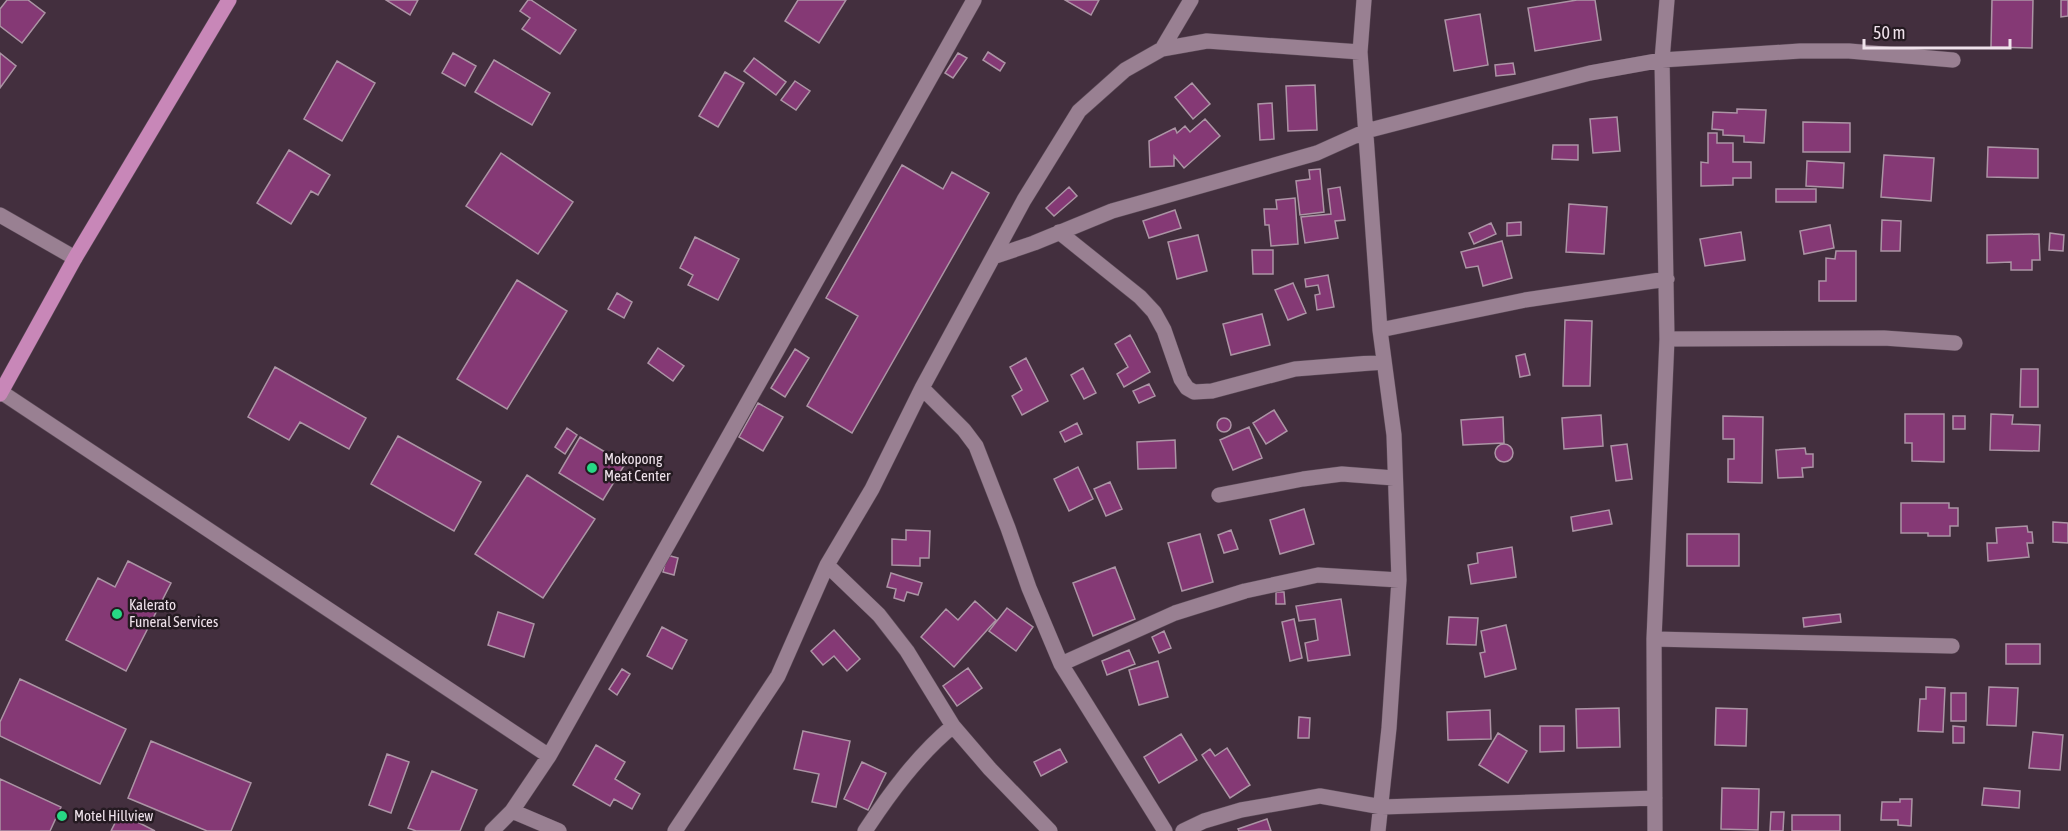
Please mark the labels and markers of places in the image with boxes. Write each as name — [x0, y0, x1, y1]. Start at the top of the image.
place label: Mokopong Meat Center — [604, 450, 671, 484]
marker: Mokopong Meat Center — [585, 461, 599, 475]
place label: Kalerato Funeral Services — [129, 596, 218, 630]
marker: Kalerato Funeral Services — [110, 607, 124, 621]
place label: Motel Hillview — [74, 807, 153, 824]
marker: Motel Hillview — [55, 809, 69, 823]

